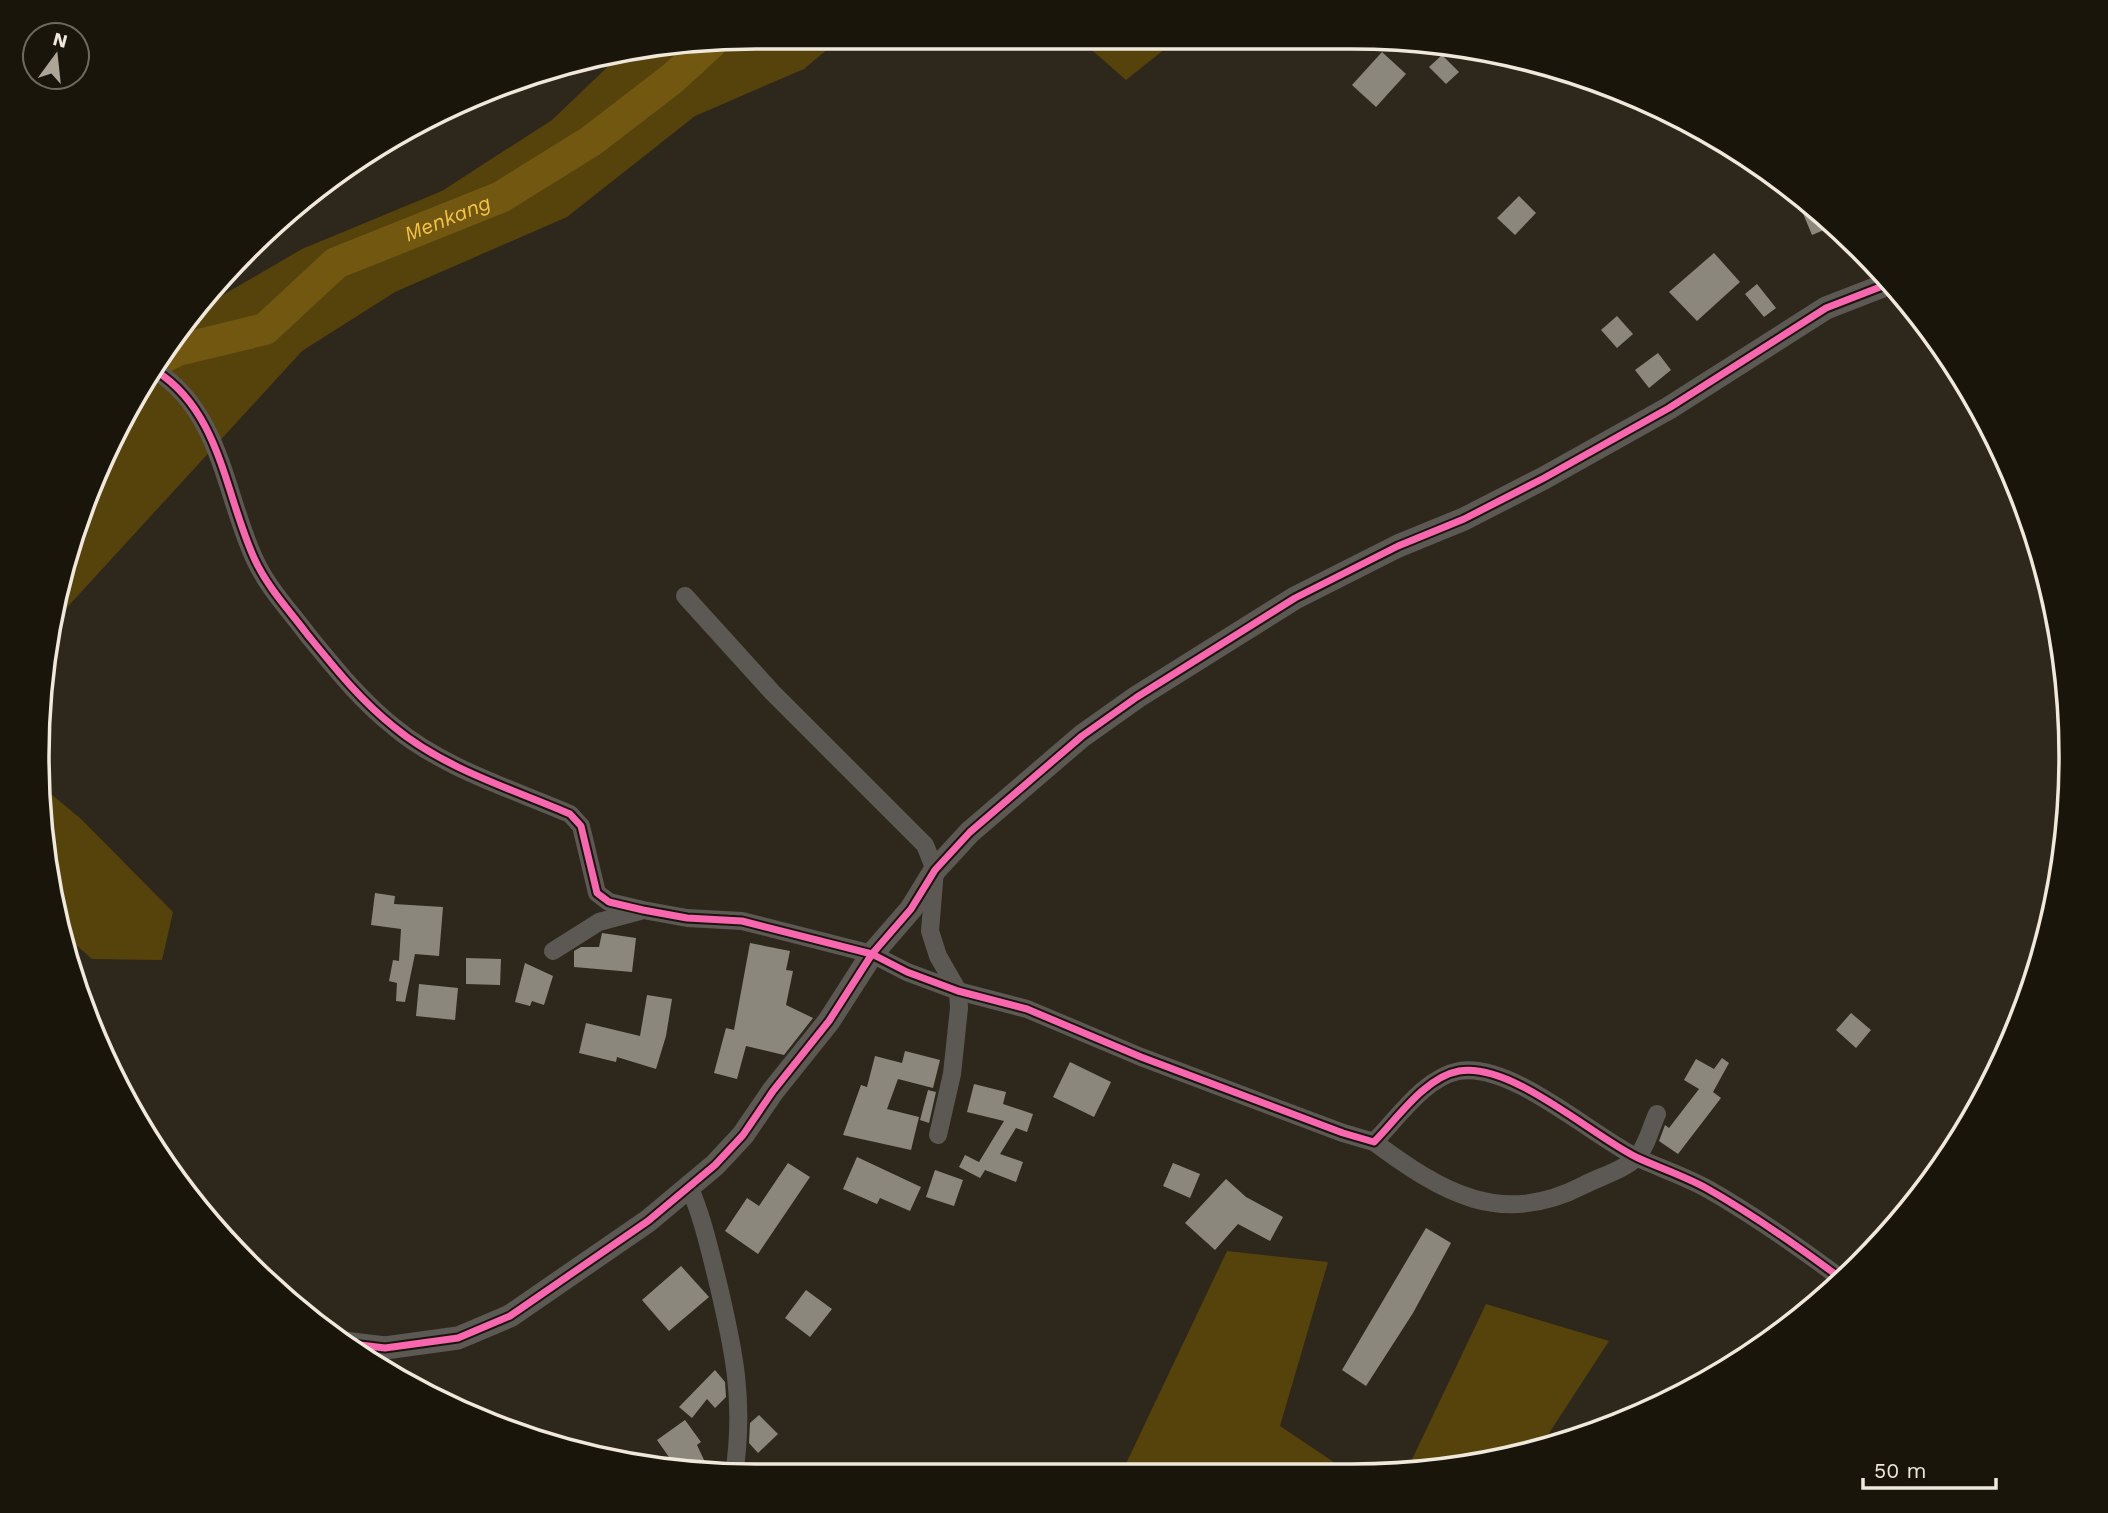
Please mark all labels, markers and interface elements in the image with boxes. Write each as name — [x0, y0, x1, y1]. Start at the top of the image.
north arrow — [21, 21, 91, 91]
text: N — [50, 27, 70, 53]
water label: Menkang — [400, 189, 495, 246]
scale bar — [1863, 1446, 1996, 1490]
text: 50 m — [1874, 1458, 1926, 1483]

